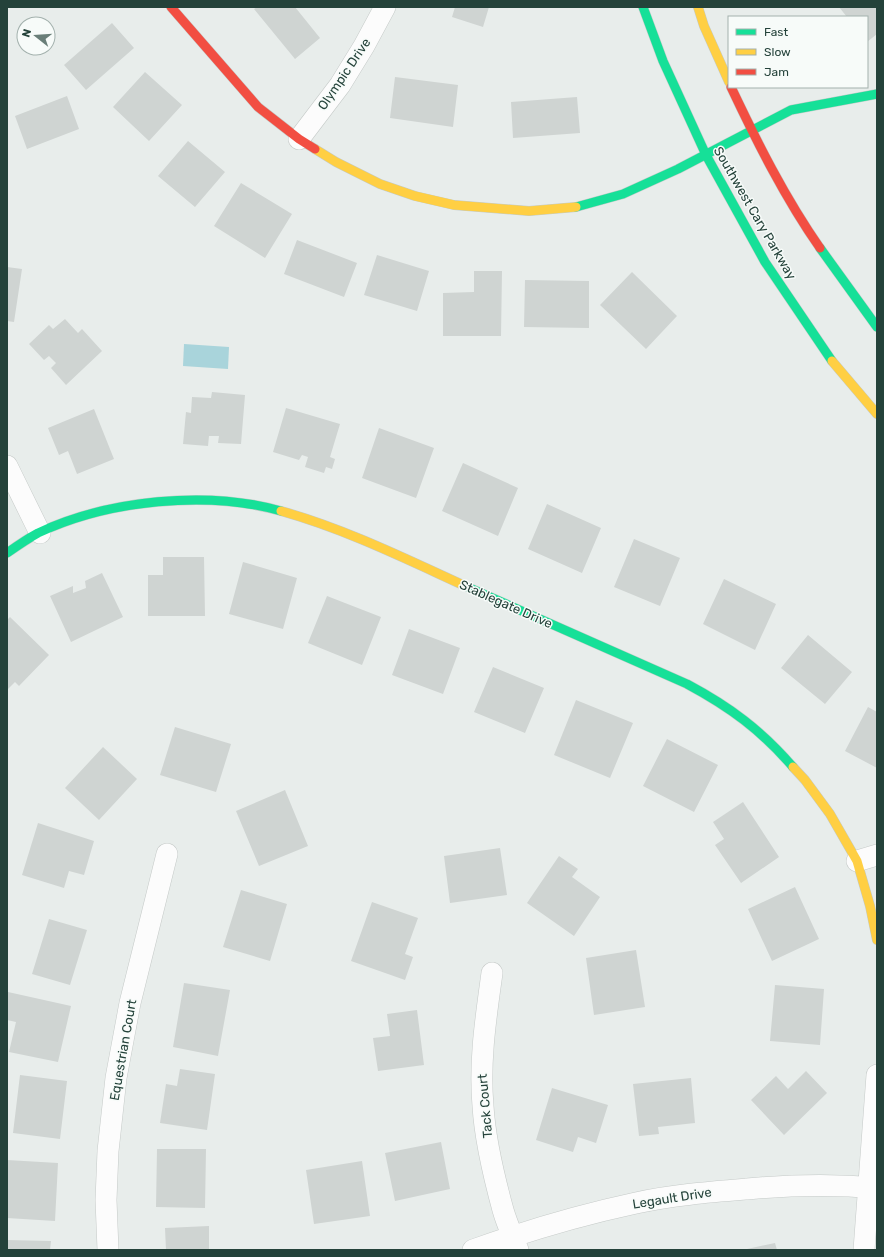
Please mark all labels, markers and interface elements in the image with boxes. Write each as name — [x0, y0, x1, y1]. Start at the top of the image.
north arrow — [16, 16, 56, 56]
legend — [728, 16, 868, 88]
text: Fast — [764, 25, 788, 39]
text: N — [20, 27, 34, 39]
street label: Olympic Drive — [315, 35, 373, 113]
text: Slow — [764, 45, 791, 59]
text: Jam — [764, 65, 789, 79]
street label: Southwest Cary Parkway — [711, 144, 799, 282]
street label: Stablegate Drive — [457, 577, 555, 632]
street label: Equestrian Court — [107, 998, 139, 1102]
street label: Tack Court — [475, 1073, 495, 1139]
street label: Legault Drive — [631, 1184, 713, 1213]

